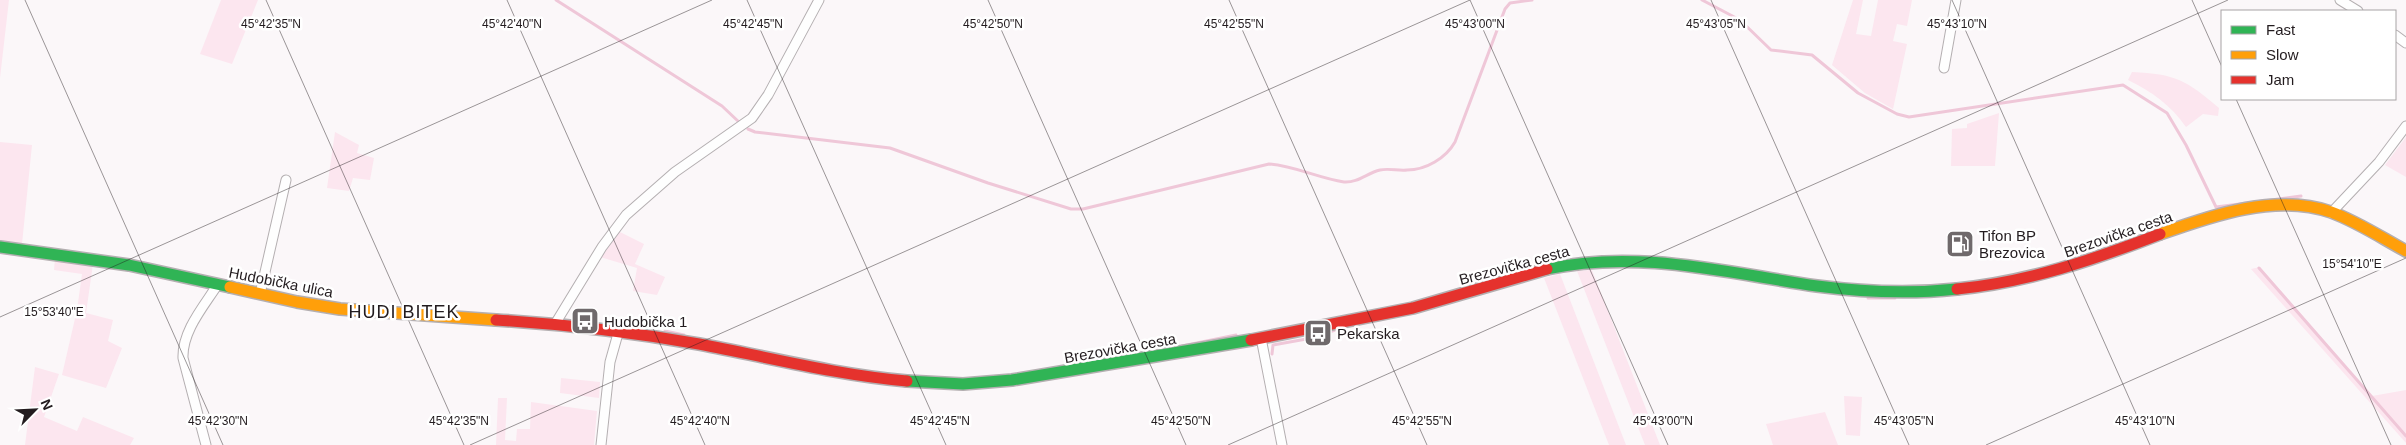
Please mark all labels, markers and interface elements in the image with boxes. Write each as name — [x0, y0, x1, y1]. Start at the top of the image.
legend — [2221, 10, 2396, 100]
text: 45°42'35"N — [241, 17, 301, 31]
text: 45°42'40"N — [482, 17, 542, 31]
text: 45°42'45"N — [723, 17, 783, 31]
text: 45°42'50"N — [963, 17, 1023, 31]
text: 45°42'55"N — [1204, 17, 1264, 31]
text: 45°43'00"N — [1445, 17, 1505, 31]
text: 45°43'05"N — [1686, 17, 1746, 31]
text: 45°43'10"N — [1927, 17, 1987, 31]
text: Fast — [2266, 21, 2296, 38]
text: Slow — [2266, 46, 2299, 63]
text: Jam — [2266, 71, 2294, 88]
street label: Brezovička cesta — [2062, 207, 2175, 260]
place label: Tifon BP Brezovica — [1979, 227, 2046, 261]
fuel station icon: Tifon BP Brezovica — [1945, 229, 1975, 259]
street label: Brezovička cesta — [1457, 242, 1572, 288]
text: 15°54'10"E — [2322, 257, 2382, 271]
street label: Hudobička ulica — [227, 264, 335, 301]
district label: HUDI BITEK — [348, 302, 460, 322]
text: 15°53'40"E — [24, 305, 84, 319]
bus stop icon: Hudobička 1 — [570, 306, 600, 336]
place label: Hudobička 1 — [604, 313, 687, 330]
bus stop icon: Pekarska — [1303, 318, 1333, 348]
place label: Pekarska — [1337, 325, 1400, 342]
street label: Brezovička cesta — [1063, 330, 1178, 366]
north arrow — [10, 385, 60, 435]
text: N — [38, 397, 56, 413]
text: 45°42'30"N — [188, 414, 248, 428]
text: 45°42'35"N — [429, 414, 489, 428]
text: 45°42'40"N — [670, 414, 730, 428]
text: 45°42'45"N — [910, 414, 970, 428]
text: 45°42'50"N — [1151, 414, 1211, 428]
text: 45°42'55"N — [1392, 414, 1452, 428]
text: 45°43'00"N — [1633, 414, 1693, 428]
text: 45°43'05"N — [1874, 414, 1934, 428]
text: 45°43'10"N — [2115, 414, 2175, 428]

